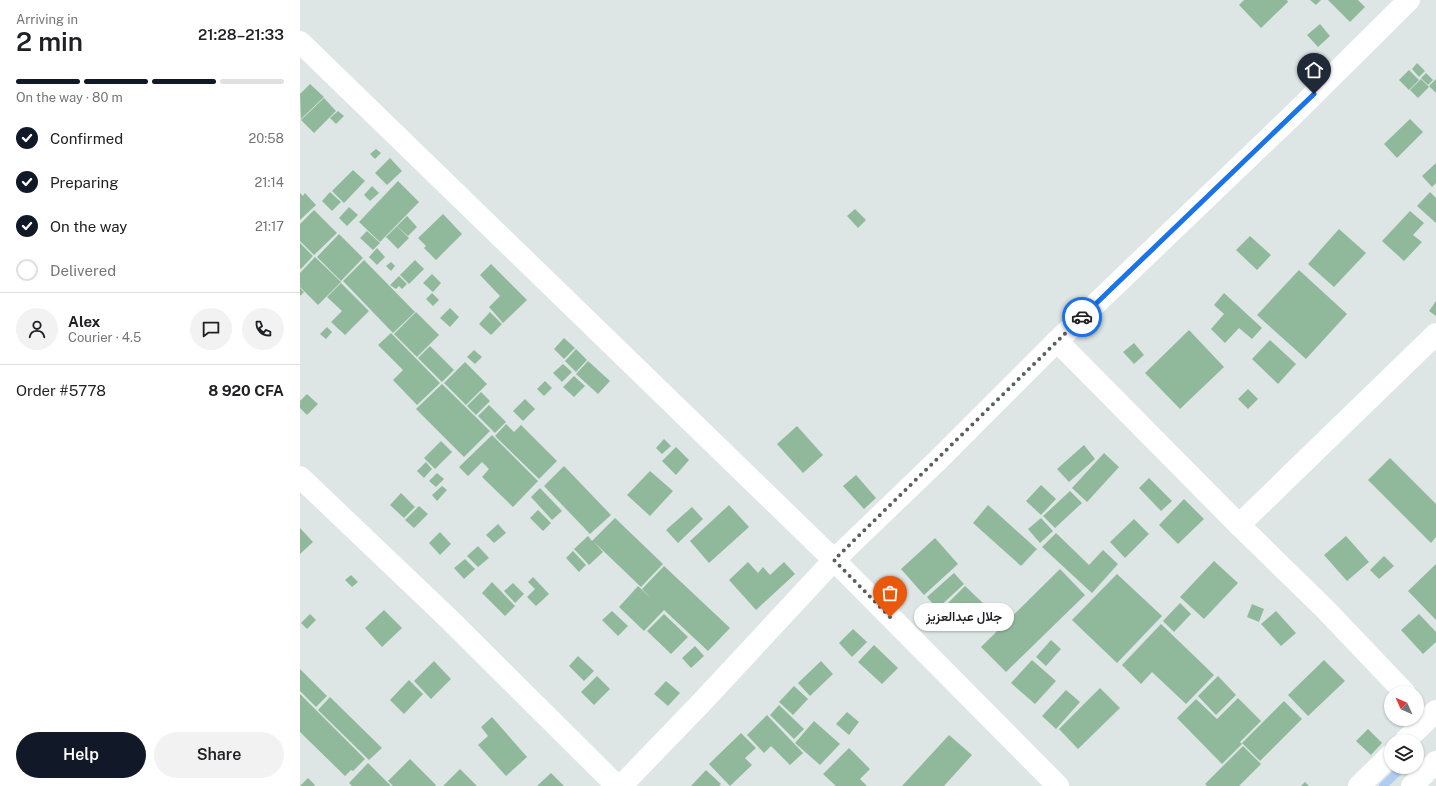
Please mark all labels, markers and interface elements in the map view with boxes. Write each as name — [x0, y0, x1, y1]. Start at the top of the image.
text: Arriving in — [16, 12, 78, 27]
text: 2 min — [16, 26, 83, 57]
text: 21:28–21:33 — [198, 26, 284, 43]
pin — [1297, 53, 1331, 94]
icon: home — [1303, 59, 1325, 81]
text: On the way · 80 m — [16, 90, 123, 105]
icon: check — [16, 127, 38, 149]
text: Confirmed — [50, 130, 123, 147]
text: 20:58 — [249, 131, 284, 146]
icon: check — [16, 171, 38, 193]
text: Preparing — [50, 174, 119, 191]
text: 21:14 — [255, 175, 284, 190]
icon: check — [16, 215, 38, 237]
text: On the way — [50, 218, 127, 235]
text: 21:17 — [255, 219, 284, 234]
text: Delivered — [50, 262, 116, 279]
courier — [1062, 297, 1102, 337]
icon: car — [1071, 306, 1093, 328]
button: person — [16, 308, 58, 350]
button: chat — [190, 308, 232, 350]
button: phone — [242, 308, 284, 350]
text: Alex — [68, 313, 100, 330]
text: Courier · 4.5 — [68, 330, 141, 345]
text: Order #5778 — [16, 382, 106, 399]
text: 8 920 CFA — [208, 382, 284, 399]
pin — [873, 576, 907, 617]
icon: bag — [879, 582, 901, 604]
callout: جلال عبدالعزيز — [914, 603, 1014, 631]
text: جلال عبدالعزيز — [926, 609, 1002, 624]
north arrow — [1384, 686, 1424, 726]
map controls — [1384, 686, 1424, 774]
button: Help — [16, 732, 146, 778]
button: Share — [154, 732, 284, 778]
button: layers — [1384, 734, 1424, 774]

